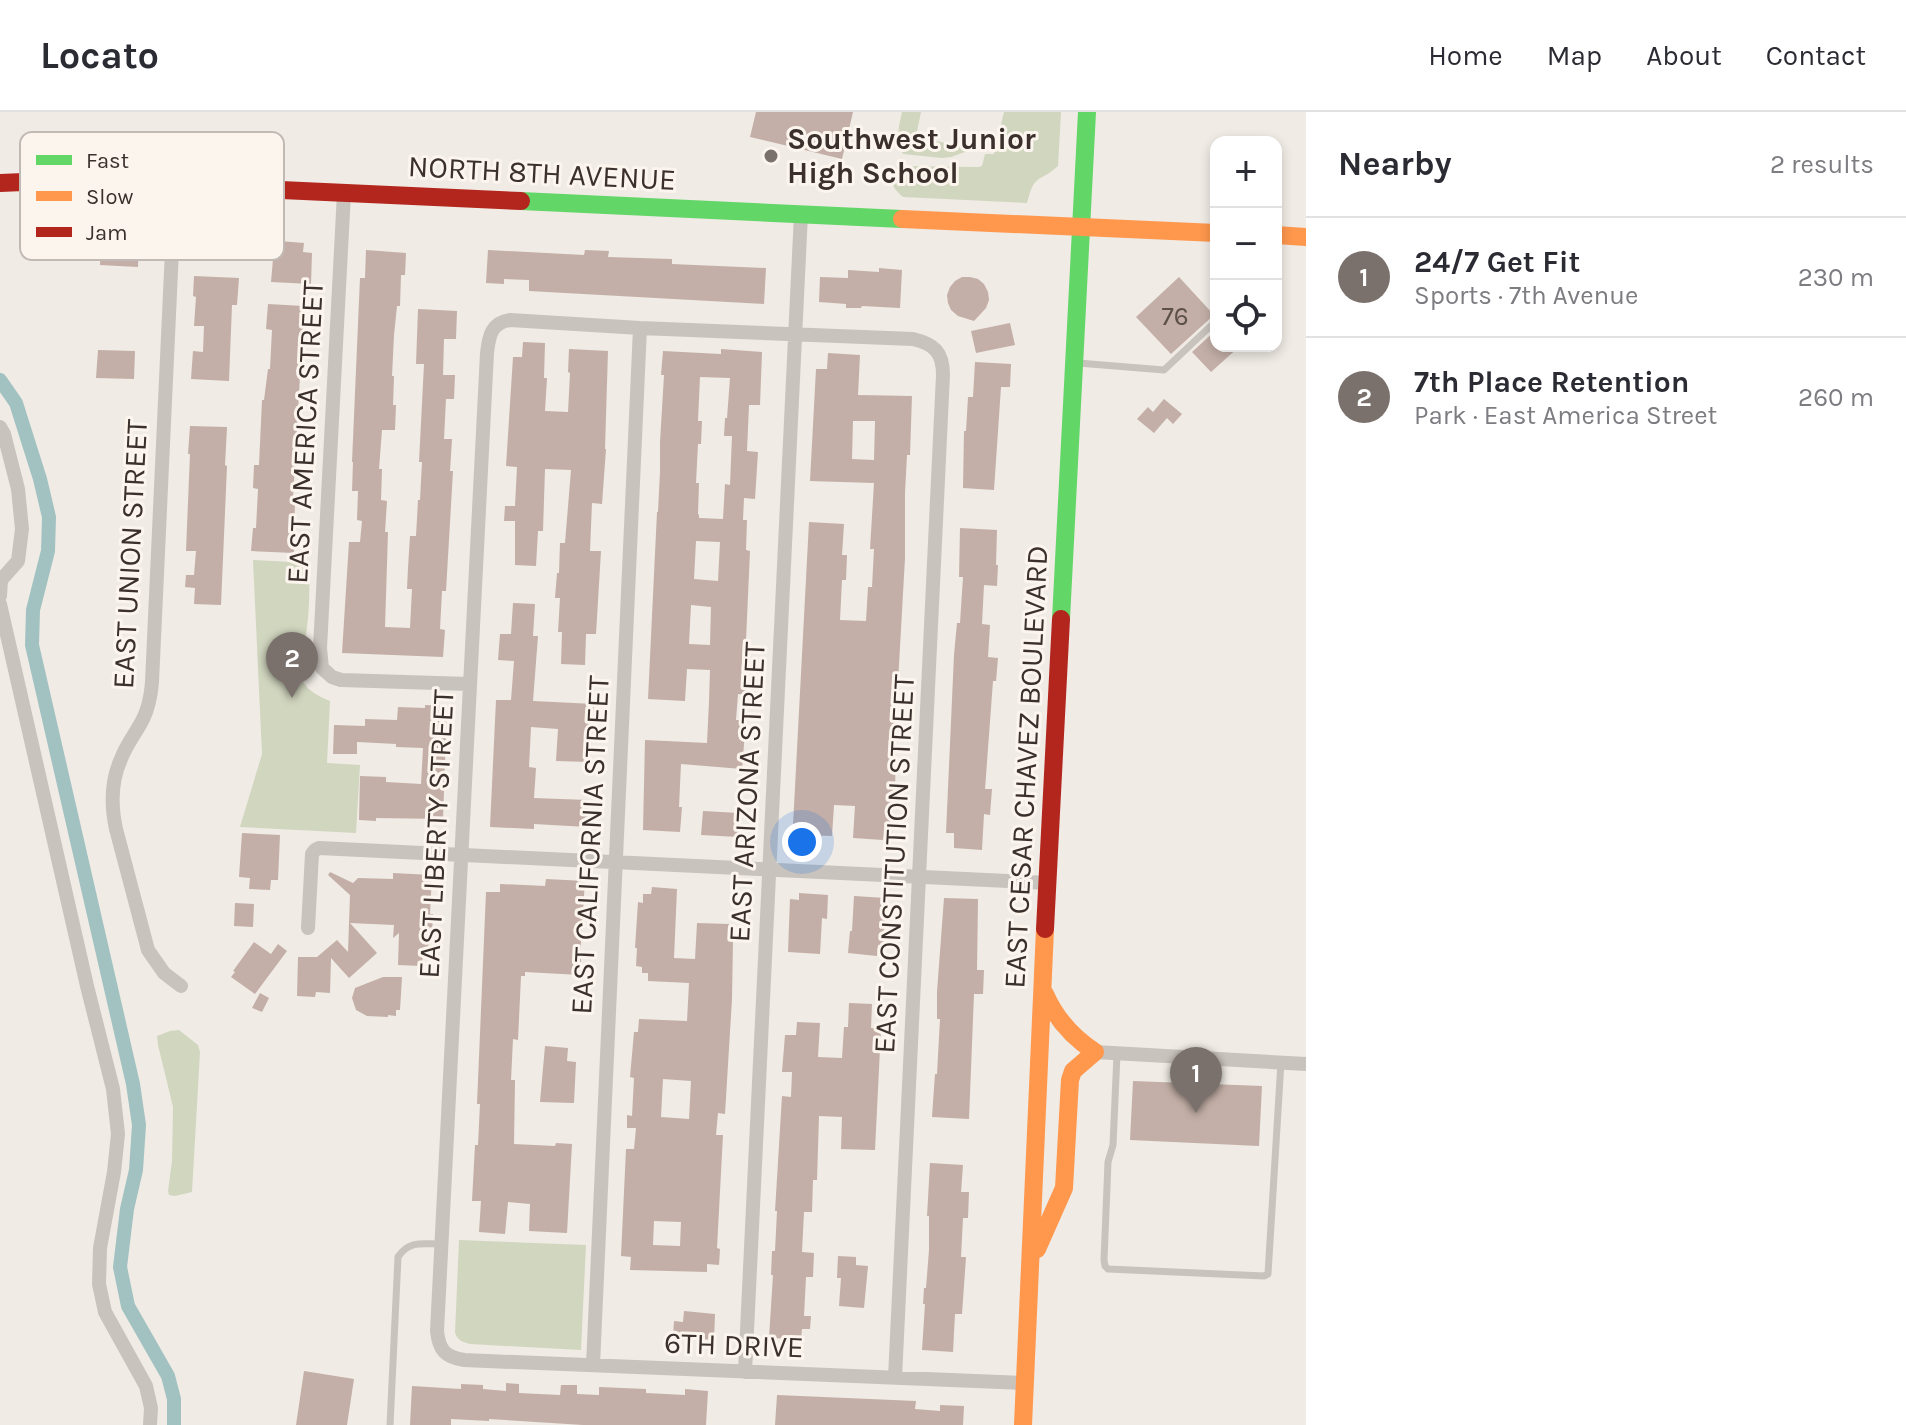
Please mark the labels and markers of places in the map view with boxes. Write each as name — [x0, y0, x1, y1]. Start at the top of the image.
place label: Southwest Junior High School — [787, 121, 1036, 191]
marker: Southwest Junior High School — [762, 147, 780, 165]
pin: 2 — [266, 632, 318, 698]
pin: 1 — [1170, 1047, 1222, 1113]

